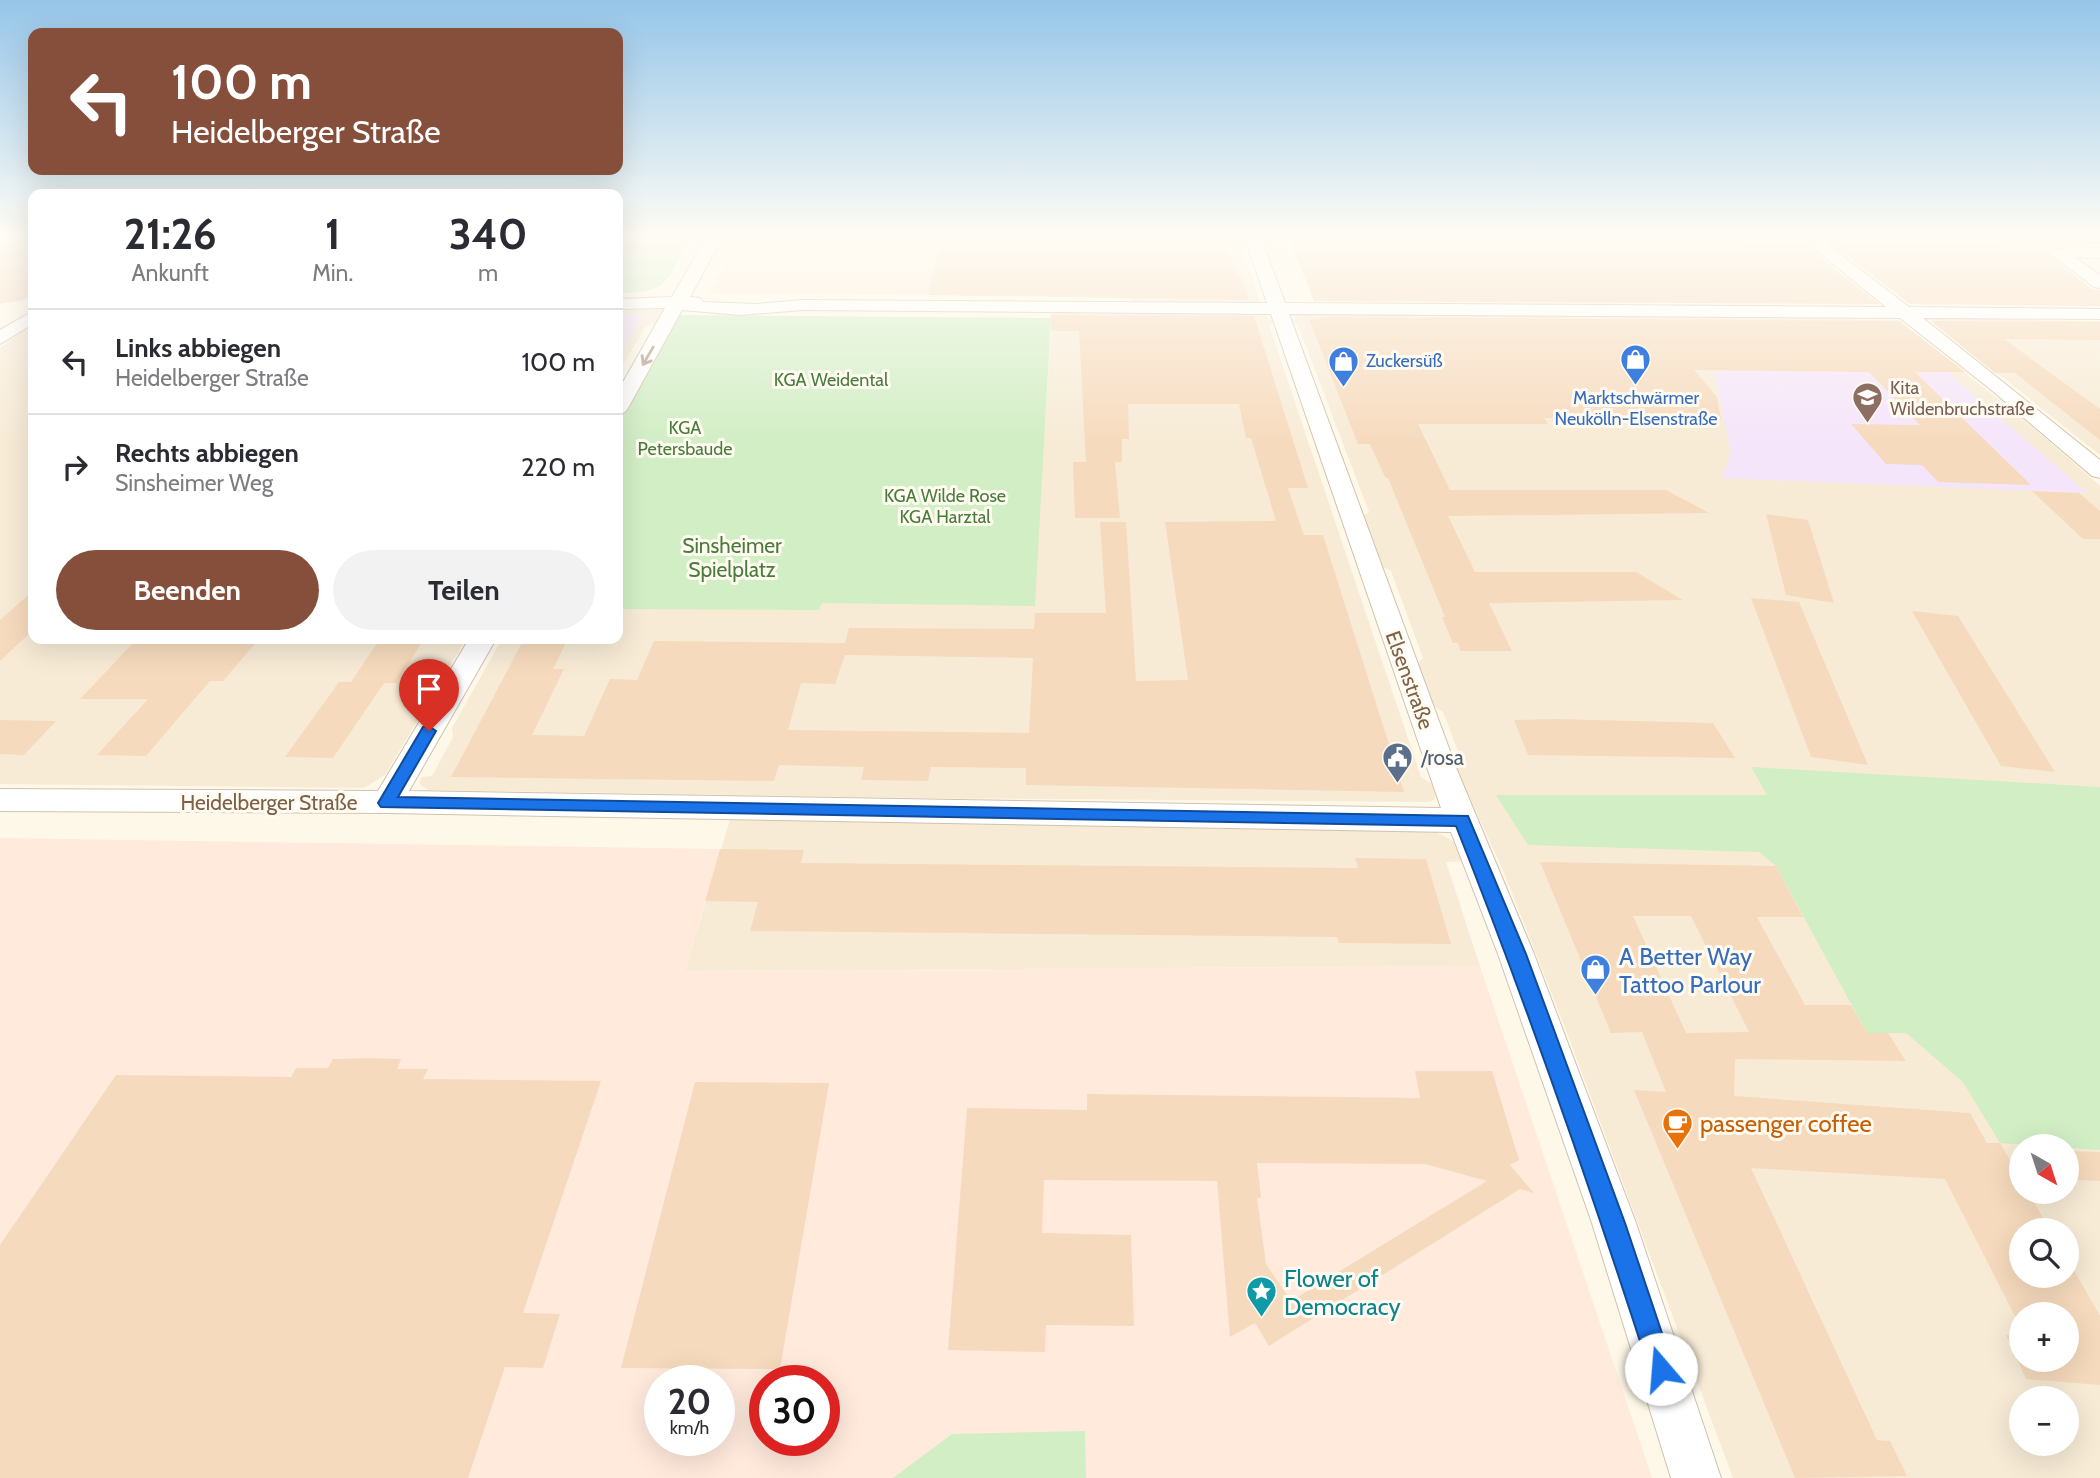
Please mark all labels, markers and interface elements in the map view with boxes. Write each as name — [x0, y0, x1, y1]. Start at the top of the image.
text: 100 m — [171, 52, 312, 111]
icon: left — [56, 56, 147, 147]
text: Heidelberger Straße — [171, 112, 441, 151]
text: 21:26 — [124, 208, 217, 260]
text: 1 — [325, 208, 340, 260]
text: 340 — [449, 208, 527, 260]
text: Ankunft — [131, 259, 209, 287]
text: Min. — [312, 259, 353, 287]
text: m — [478, 259, 498, 287]
text: Links abbiegen — [115, 332, 281, 364]
icon: left — [56, 343, 94, 381]
shop icon: Marktschwärmer Neukölln-Elsenstraße — [1619, 343, 1653, 387]
shop icon: Zuckersüß — [1326, 344, 1360, 388]
text: 100 m — [522, 346, 595, 378]
one-way arrow — [641, 346, 655, 366]
place label: Zuckersüß — [1366, 350, 1443, 372]
text: Heidelberger Straße — [115, 364, 309, 392]
park label: KGA Weidental — [774, 369, 889, 391]
place label: Kita Wildenbruchstraße — [1890, 377, 2034, 420]
school or university icon: Kita Wildenbruchstraße — [1850, 381, 1884, 425]
place label: Marktschwärmer Neukölln-Elsenstraße — [1554, 387, 1718, 430]
park label: KGA Petersbaude — [638, 417, 732, 460]
text: Rechts abbiegen — [115, 437, 299, 469]
icon: right — [56, 448, 94, 486]
text: 220 m — [521, 451, 595, 483]
text: Sinsheimer Weg — [115, 469, 273, 497]
park label: KGA Wilde Rose KGA Harztal — [884, 485, 1006, 528]
park label: Sinsheimer Spielplatz — [682, 533, 782, 582]
button: Beenden — [56, 550, 319, 630]
button: Teilen — [333, 550, 595, 630]
street label: Elsenstraße — [1381, 627, 1439, 733]
pin — [399, 659, 459, 731]
icon: arrive — [410, 670, 448, 708]
public building icon: /rosa — [1381, 740, 1415, 784]
place label: /rosa — [1420, 745, 1464, 770]
street label: Heidelberger Straße — [181, 790, 358, 815]
place label: A Better Way Tattoo Parlour — [1619, 942, 1761, 999]
shop icon: A Better Way Tattoo Parlour — [1579, 953, 1613, 997]
cafe icon: passenger coffee — [1660, 1106, 1694, 1150]
place label: passenger coffee — [1700, 1109, 1872, 1138]
north arrow — [2009, 1134, 2079, 1204]
map controls — [2009, 1134, 2079, 1456]
button: search — [2009, 1218, 2079, 1288]
place label: Flower of Democracy — [1284, 1264, 1401, 1321]
place icon: Flower of Democracy — [1244, 1275, 1278, 1319]
button: + — [2009, 1302, 2079, 1372]
position arrow — [1624, 1332, 1698, 1406]
speed limit sign: 30 — [749, 1365, 840, 1456]
text: 20 — [668, 1380, 711, 1423]
button: − — [2009, 1386, 2079, 1456]
text: km/h — [670, 1417, 709, 1439]

